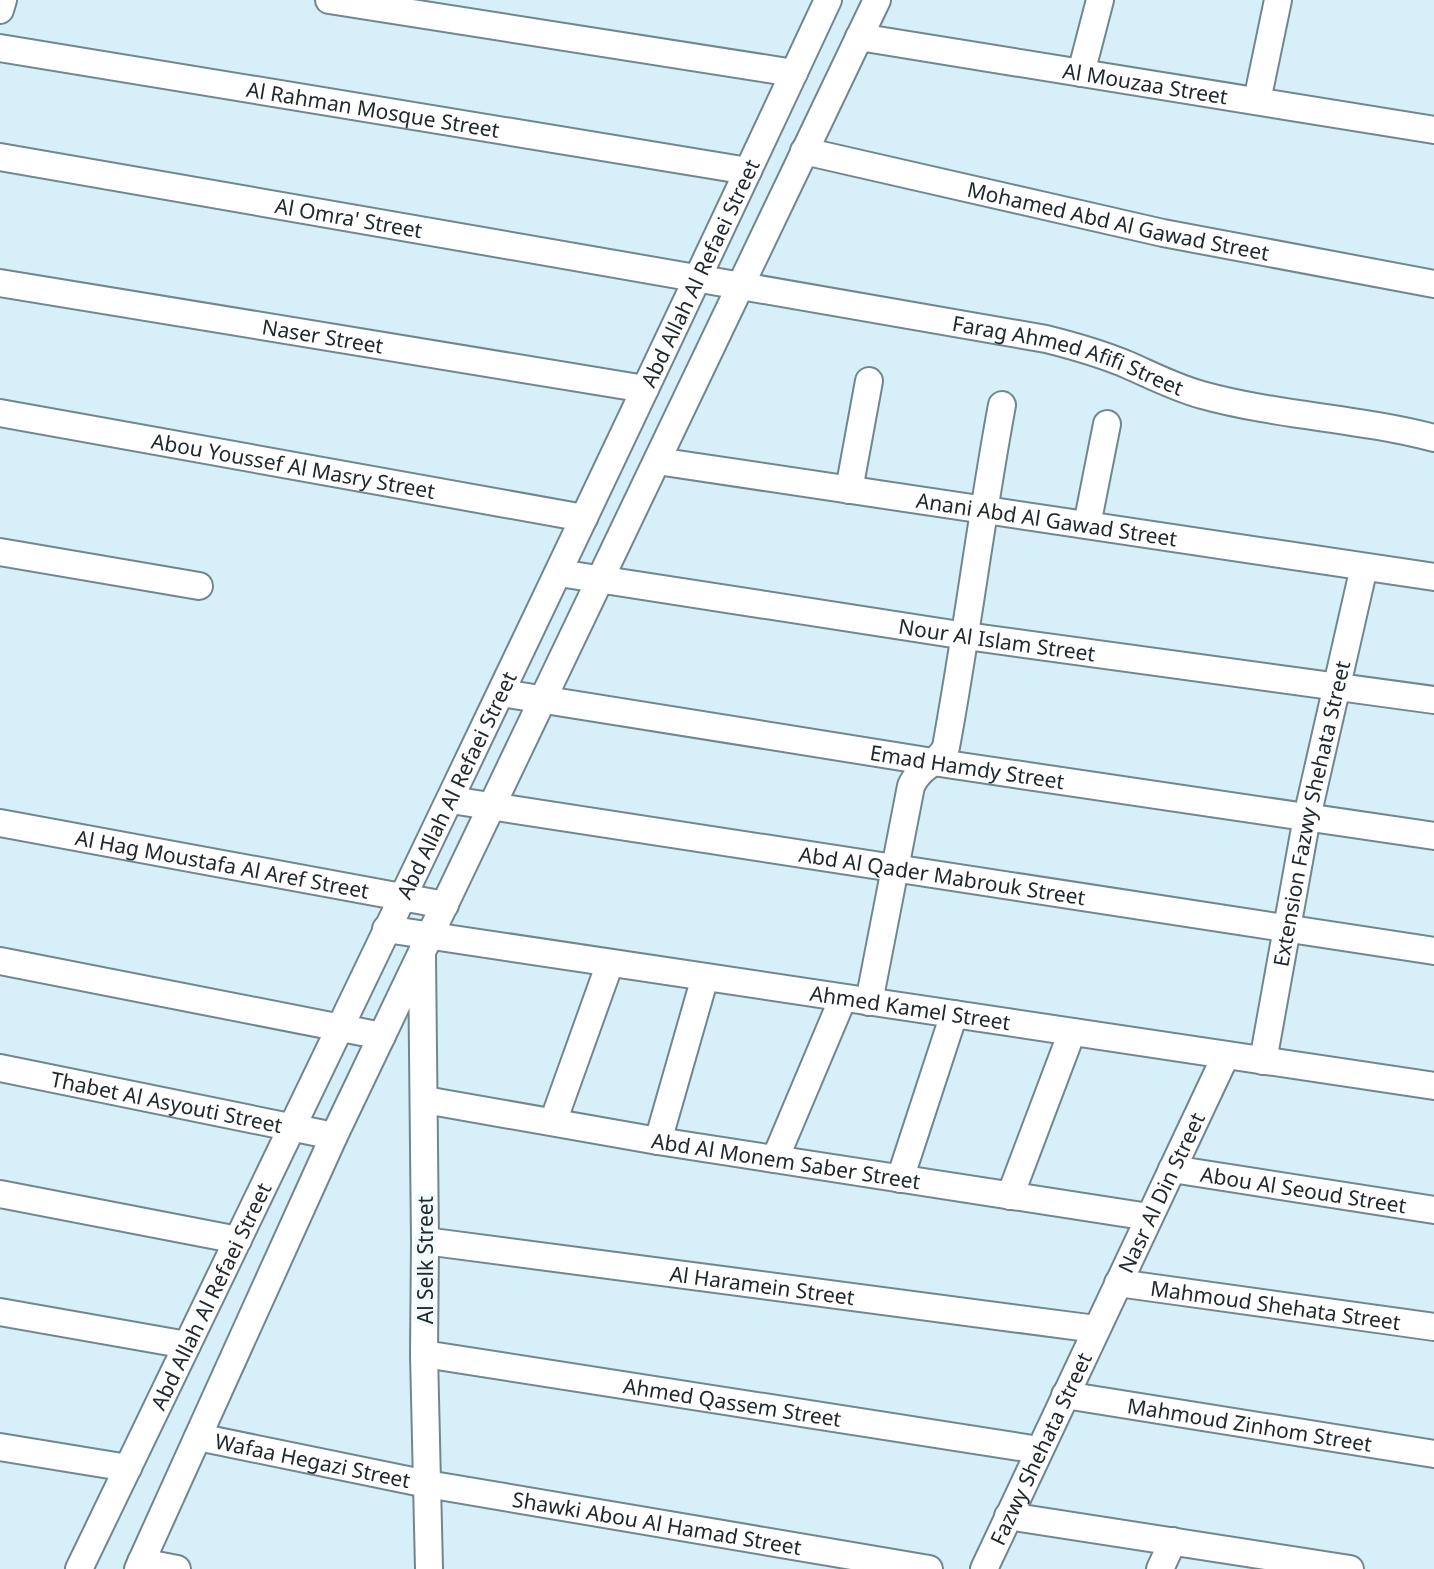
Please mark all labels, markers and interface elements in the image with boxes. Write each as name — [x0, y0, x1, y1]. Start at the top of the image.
street label: Al Mouzaa Street — [1061, 56, 1230, 110]
street label: Al Rahman Mosque Street — [245, 75, 502, 144]
street label: Abd Allah Al Refaei Street — [634, 154, 766, 392]
street label: Mohamed Abd Al Gawad Street — [965, 175, 1272, 267]
street label: Al Omra' Street — [273, 191, 425, 244]
street label: Farag Ahmed Afifi Street — [950, 309, 1188, 402]
street label: Naser Street — [260, 312, 386, 360]
street label: Abou Youssef Al Masry Street — [149, 427, 438, 505]
street label: Anani Abd Al Gawad Street — [914, 486, 1179, 553]
street label: Nour Al Islam Street — [897, 612, 1097, 668]
street label: Extension Fazwy Shehata Street — [1266, 658, 1356, 969]
street label: Abd Allah Al Refaei Street — [390, 666, 523, 903]
street label: Emad Hamdy Street — [868, 738, 1067, 795]
street label: Al Hag Moustafa Al Aref Street — [73, 823, 372, 905]
street label: Abd Al Qader Mabrouk Street — [797, 840, 1088, 911]
street label: Ahmed Kamel Street — [808, 979, 1013, 1036]
street label: Thabet Al Asyouti Street — [48, 1065, 285, 1139]
street label: Nasr Al Din Street — [1111, 1107, 1211, 1277]
street label: Abd Al Monem Saber Street — [649, 1126, 923, 1195]
street label: Abou Al Seoud Street — [1198, 1160, 1409, 1220]
street label: Abd Allah Al Refaei Street — [144, 1178, 278, 1414]
street label: Al Selk Street — [411, 1195, 439, 1324]
street label: Al Haramein Street — [668, 1259, 856, 1311]
street label: Mahmoud Shehata Street — [1149, 1274, 1403, 1336]
street label: Fazwy Shehata Street — [983, 1347, 1098, 1550]
street label: Ahmed Qassem Street — [621, 1371, 844, 1433]
street label: Mahmoud Zinhom Street — [1125, 1391, 1374, 1458]
street label: Wafaa Hegazi Street — [212, 1427, 413, 1494]
street label: Shawki Abou Al Hamad Street — [510, 1485, 804, 1561]

